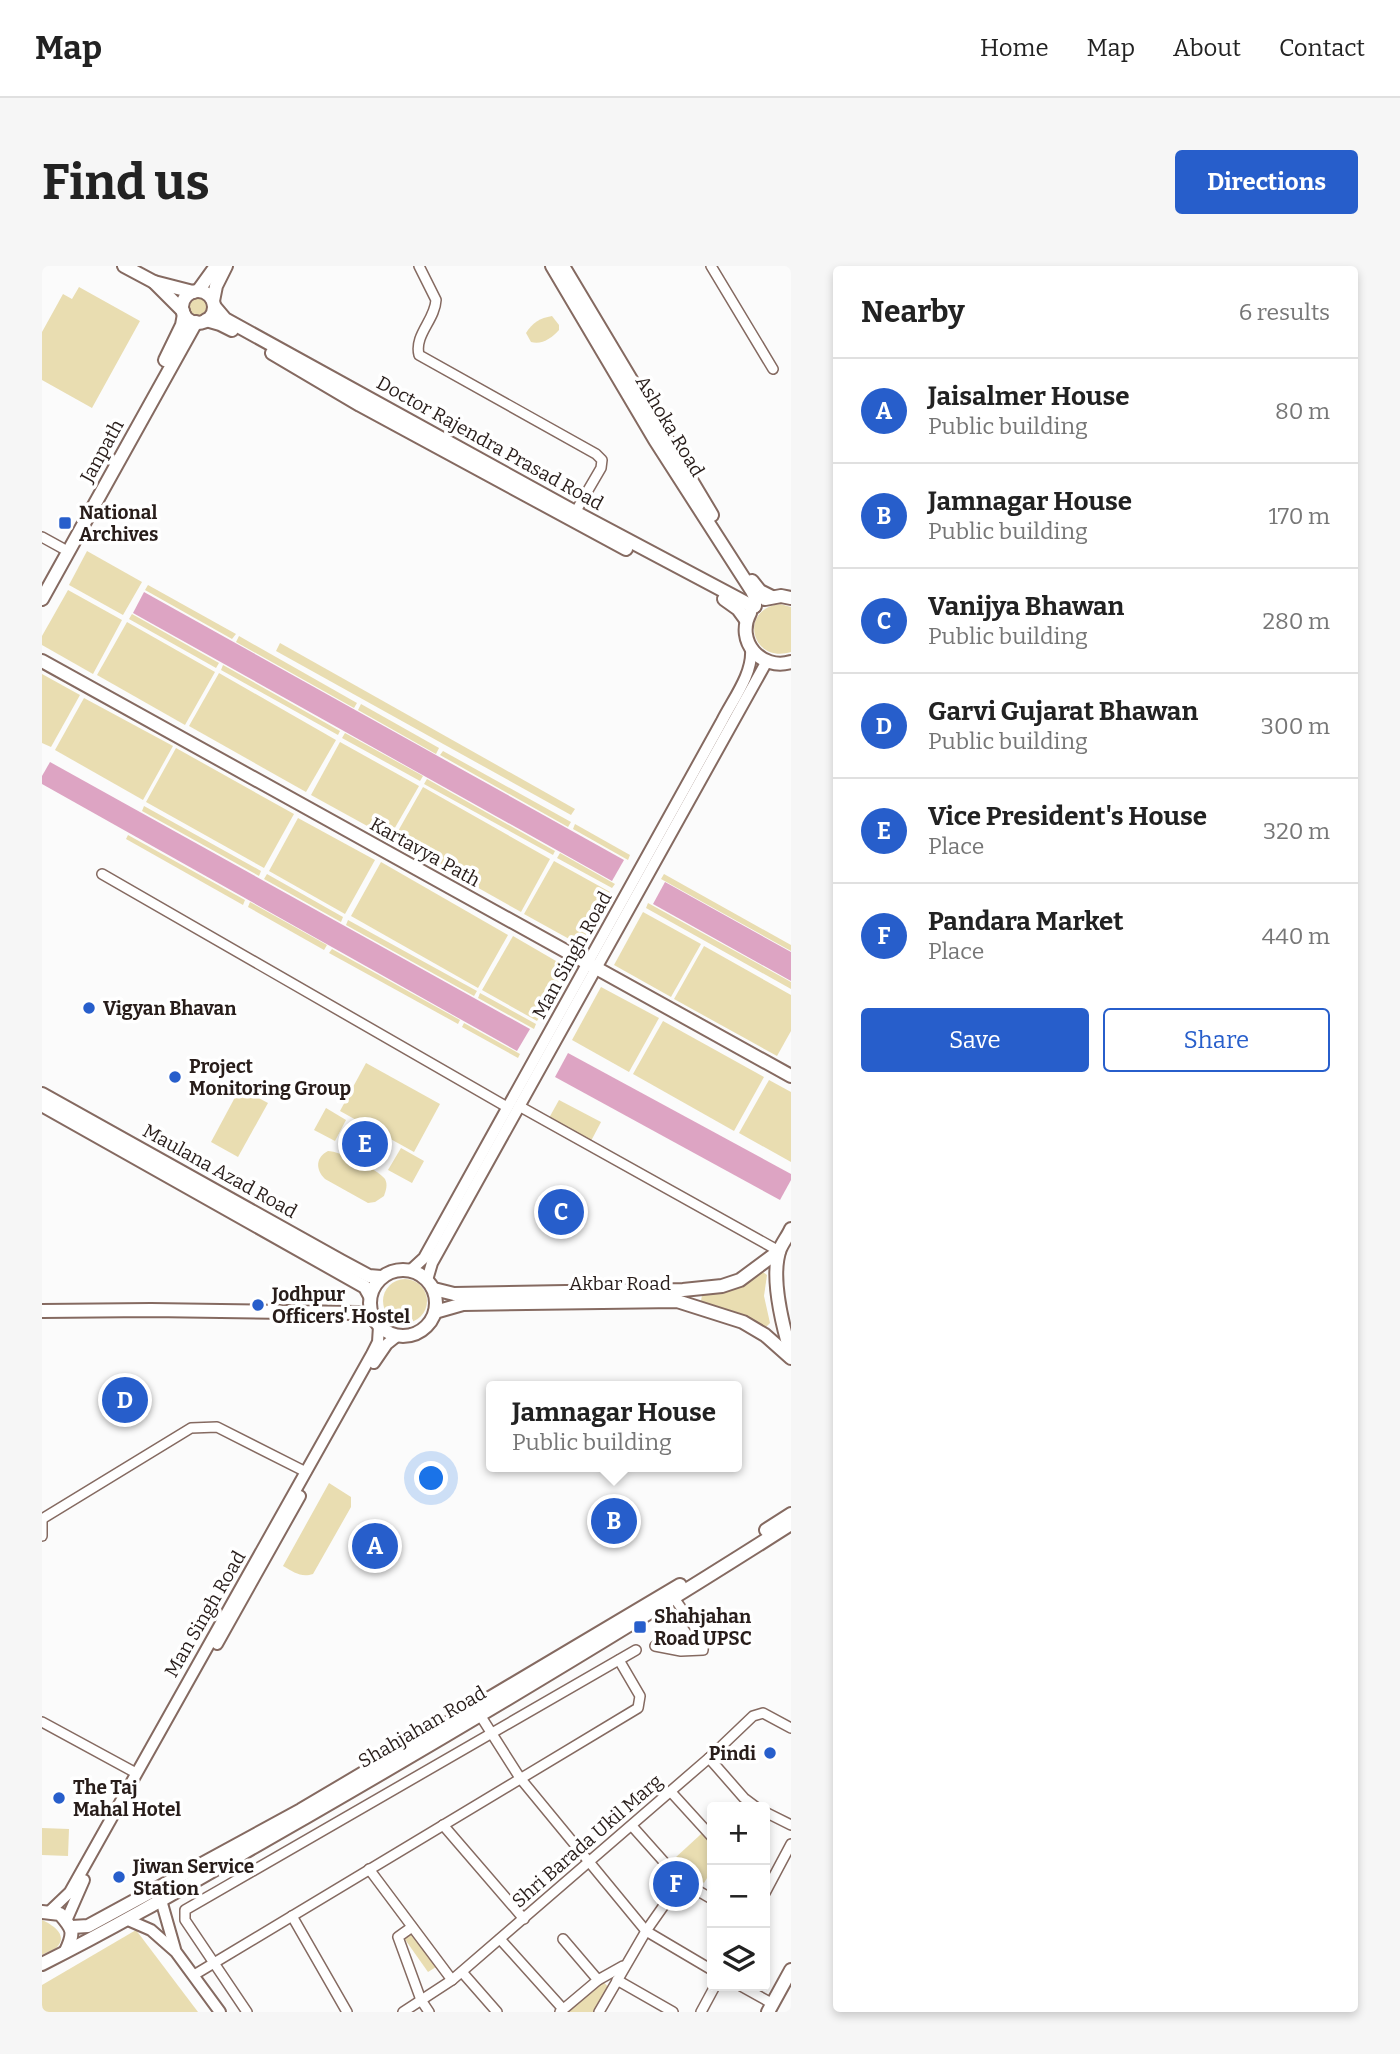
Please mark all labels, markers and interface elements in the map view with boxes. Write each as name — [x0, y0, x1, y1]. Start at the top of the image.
text: Map — [35, 28, 102, 68]
text: Home — [980, 34, 1049, 62]
text: Map — [1087, 34, 1135, 62]
text: About — [1173, 34, 1241, 62]
text: Contact — [1279, 34, 1365, 62]
button: Directions — [1175, 150, 1358, 214]
text: Find us — [42, 153, 210, 212]
text: Nearby — [861, 294, 965, 330]
text: 6 results — [1239, 298, 1330, 326]
street label: Doctor Rajendra Prasad Road — [373, 371, 607, 515]
street label: Ashoka Road — [631, 371, 709, 481]
text: Jaisalmer House — [928, 381, 1129, 412]
text: A — [876, 397, 892, 425]
text: 80 m — [1275, 397, 1330, 425]
text: Public building — [928, 412, 1088, 440]
street label: Janpath — [75, 415, 129, 487]
text: Jamnagar House — [928, 486, 1132, 517]
place label: National Archives — [79, 501, 158, 546]
text: B — [877, 502, 891, 530]
text: 170 m — [1268, 502, 1330, 530]
marker: National Archives — [57, 515, 73, 531]
text: Public building — [928, 517, 1088, 545]
text: Vanijya Bhawan — [928, 591, 1124, 622]
text: C — [877, 607, 891, 635]
text: 280 m — [1262, 607, 1330, 635]
text: Public building — [928, 622, 1088, 650]
text: Garvi Gujarat Bhawan — [928, 696, 1198, 727]
text: D — [876, 712, 892, 740]
text: 300 m — [1261, 712, 1330, 740]
text: Public building — [928, 727, 1088, 755]
text: Vice President's House — [928, 801, 1207, 832]
street label: Kartavya Path — [366, 812, 484, 892]
text: E — [877, 817, 891, 845]
text: 320 m — [1263, 817, 1330, 845]
text: Place — [928, 832, 984, 860]
street label: Man Singh Road — [528, 887, 616, 1023]
text: Pandara Market — [928, 906, 1123, 937]
text: F — [878, 922, 890, 950]
text: 440 m — [1262, 922, 1330, 950]
text: Place — [928, 937, 984, 965]
place label: Vigyan Bhavan — [103, 997, 237, 1020]
marker: Vigyan Bhavan — [81, 1000, 97, 1016]
button: Save — [861, 1008, 1089, 1072]
button: Share — [1103, 1008, 1330, 1072]
place label: Project Monitoring Group — [189, 1055, 351, 1100]
marker: Project Monitoring Group — [167, 1069, 183, 1085]
pin: E — [342, 1118, 388, 1170]
street label: Maulana Azad Road — [139, 1119, 301, 1223]
pin: C — [538, 1186, 584, 1238]
street label: Akbar Road — [569, 1272, 671, 1295]
place label: Jodhpur Officers' Hostel — [271, 1283, 410, 1328]
marker: Jodhpur Officers' Hostel — [250, 1297, 266, 1313]
pin: D — [102, 1374, 148, 1426]
popup — [486, 1381, 742, 1472]
text: Jamnagar House — [512, 1397, 716, 1428]
text: Public building — [512, 1428, 672, 1456]
your location — [414, 1461, 448, 1495]
pin: B — [591, 1495, 637, 1547]
pin: A — [352, 1520, 398, 1572]
street label: Man Singh Road — [160, 1547, 250, 1681]
place label: Shahjahan Road UPSC — [654, 1605, 752, 1650]
marker: Shahjahan Road UPSC — [632, 1619, 648, 1635]
street label: Shahjahan Road — [354, 1681, 490, 1773]
place label: Pindi — [709, 1742, 756, 1765]
marker: Pindi — [762, 1745, 778, 1761]
street label: Shri Barada Ukil Marg — [507, 1769, 667, 1913]
place label: The Taj Mahal Hotel — [73, 1776, 181, 1821]
marker: The Taj Mahal Hotel — [51, 1790, 67, 1806]
map controls — [707, 1802, 770, 1991]
button: + — [707, 1802, 770, 1865]
place label: Jiwan Service Station — [132, 1855, 254, 1900]
pin: F — [653, 1858, 699, 1910]
button: − — [707, 1865, 770, 1928]
marker: Jiwan Service Station — [111, 1869, 127, 1885]
button: layers — [707, 1928, 770, 1991]

